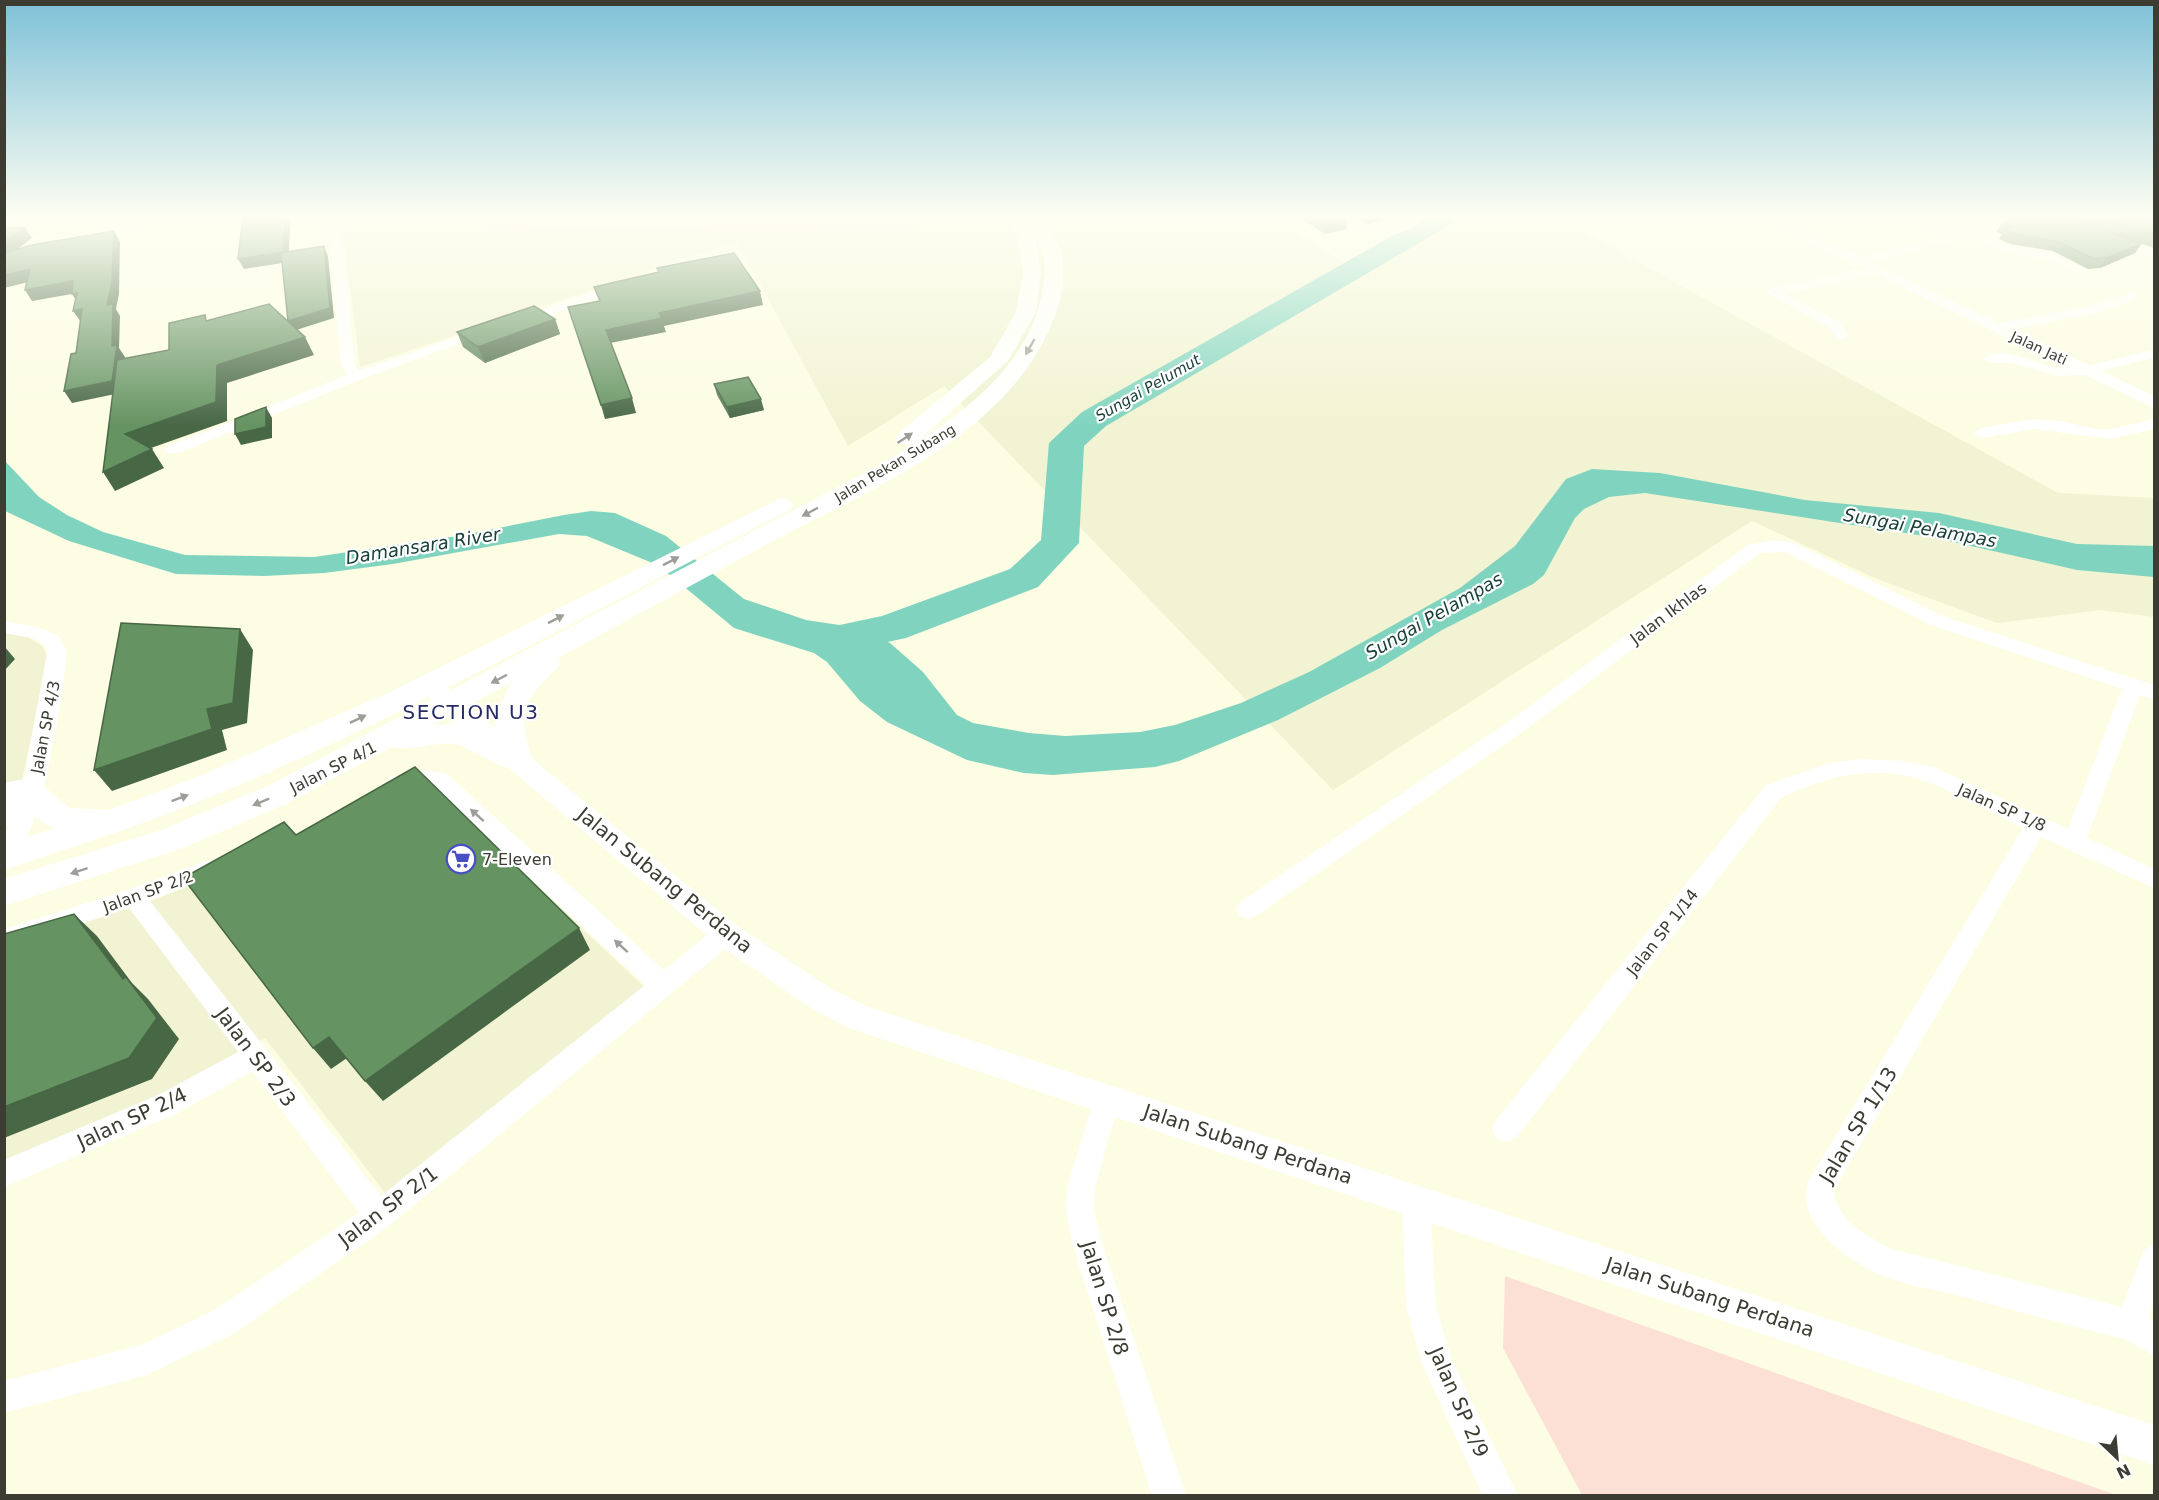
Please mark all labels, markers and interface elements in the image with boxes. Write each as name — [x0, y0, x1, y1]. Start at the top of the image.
street label: Jalan Jati — [2007, 328, 2070, 368]
one-way arrow — [1025, 338, 1035, 355]
water label: Sungai Pelumut — [1092, 350, 1205, 425]
street label: Jalan Pekan Subang — [831, 421, 958, 506]
one-way arrow — [897, 433, 913, 444]
water label: Sungai Pelampas — [1842, 504, 1998, 551]
one-way arrow — [801, 507, 818, 517]
water label: Damansara River — [344, 523, 503, 568]
one-way arrow — [662, 556, 679, 566]
water label: Sungai Pelampas — [1361, 568, 1506, 663]
street label: Jalan Ikhlas — [1626, 579, 1710, 649]
one-way arrow — [548, 614, 565, 624]
one-way arrow — [490, 674, 507, 684]
street label: Jalan SP 4/3 — [27, 679, 64, 776]
district label: SECTION U3 — [403, 700, 539, 724]
one-way arrow — [349, 714, 366, 724]
street label: Jalan SP 4/1 — [286, 737, 380, 798]
street label: Jalan SP 1/8 — [1954, 779, 2049, 835]
one-way arrow — [171, 793, 189, 803]
one-way arrow — [252, 798, 270, 807]
street label: Jalan Subang Perdana — [571, 801, 757, 958]
one-way arrow — [470, 809, 485, 822]
supermarket icon: 7-Eleven — [445, 843, 477, 875]
place label: 7-Eleven — [482, 850, 552, 869]
one-way arrow — [70, 866, 88, 876]
street label: Jalan SP 2/2 — [100, 866, 196, 917]
street label: Jalan SP 1/14 — [1622, 885, 1702, 980]
one-way arrow — [614, 940, 629, 953]
street label: Jalan SP 2/3 — [210, 1001, 301, 1111]
street label: Jalan SP 1/13 — [1813, 1063, 1902, 1189]
street label: Jalan SP 2/4 — [72, 1082, 191, 1155]
street label: Jalan Subang Perdana — [1139, 1098, 1356, 1189]
street label: Jalan SP 2/1 — [332, 1161, 442, 1252]
street label: Jalan SP 2/8 — [1076, 1236, 1134, 1358]
street label: Jalan Subang Perdana — [1601, 1251, 1818, 1342]
street label: Jalan SP 2/9 — [1423, 1341, 1494, 1461]
north arrow — [2087, 1428, 2147, 1488]
text: N — [2113, 1460, 2134, 1483]

